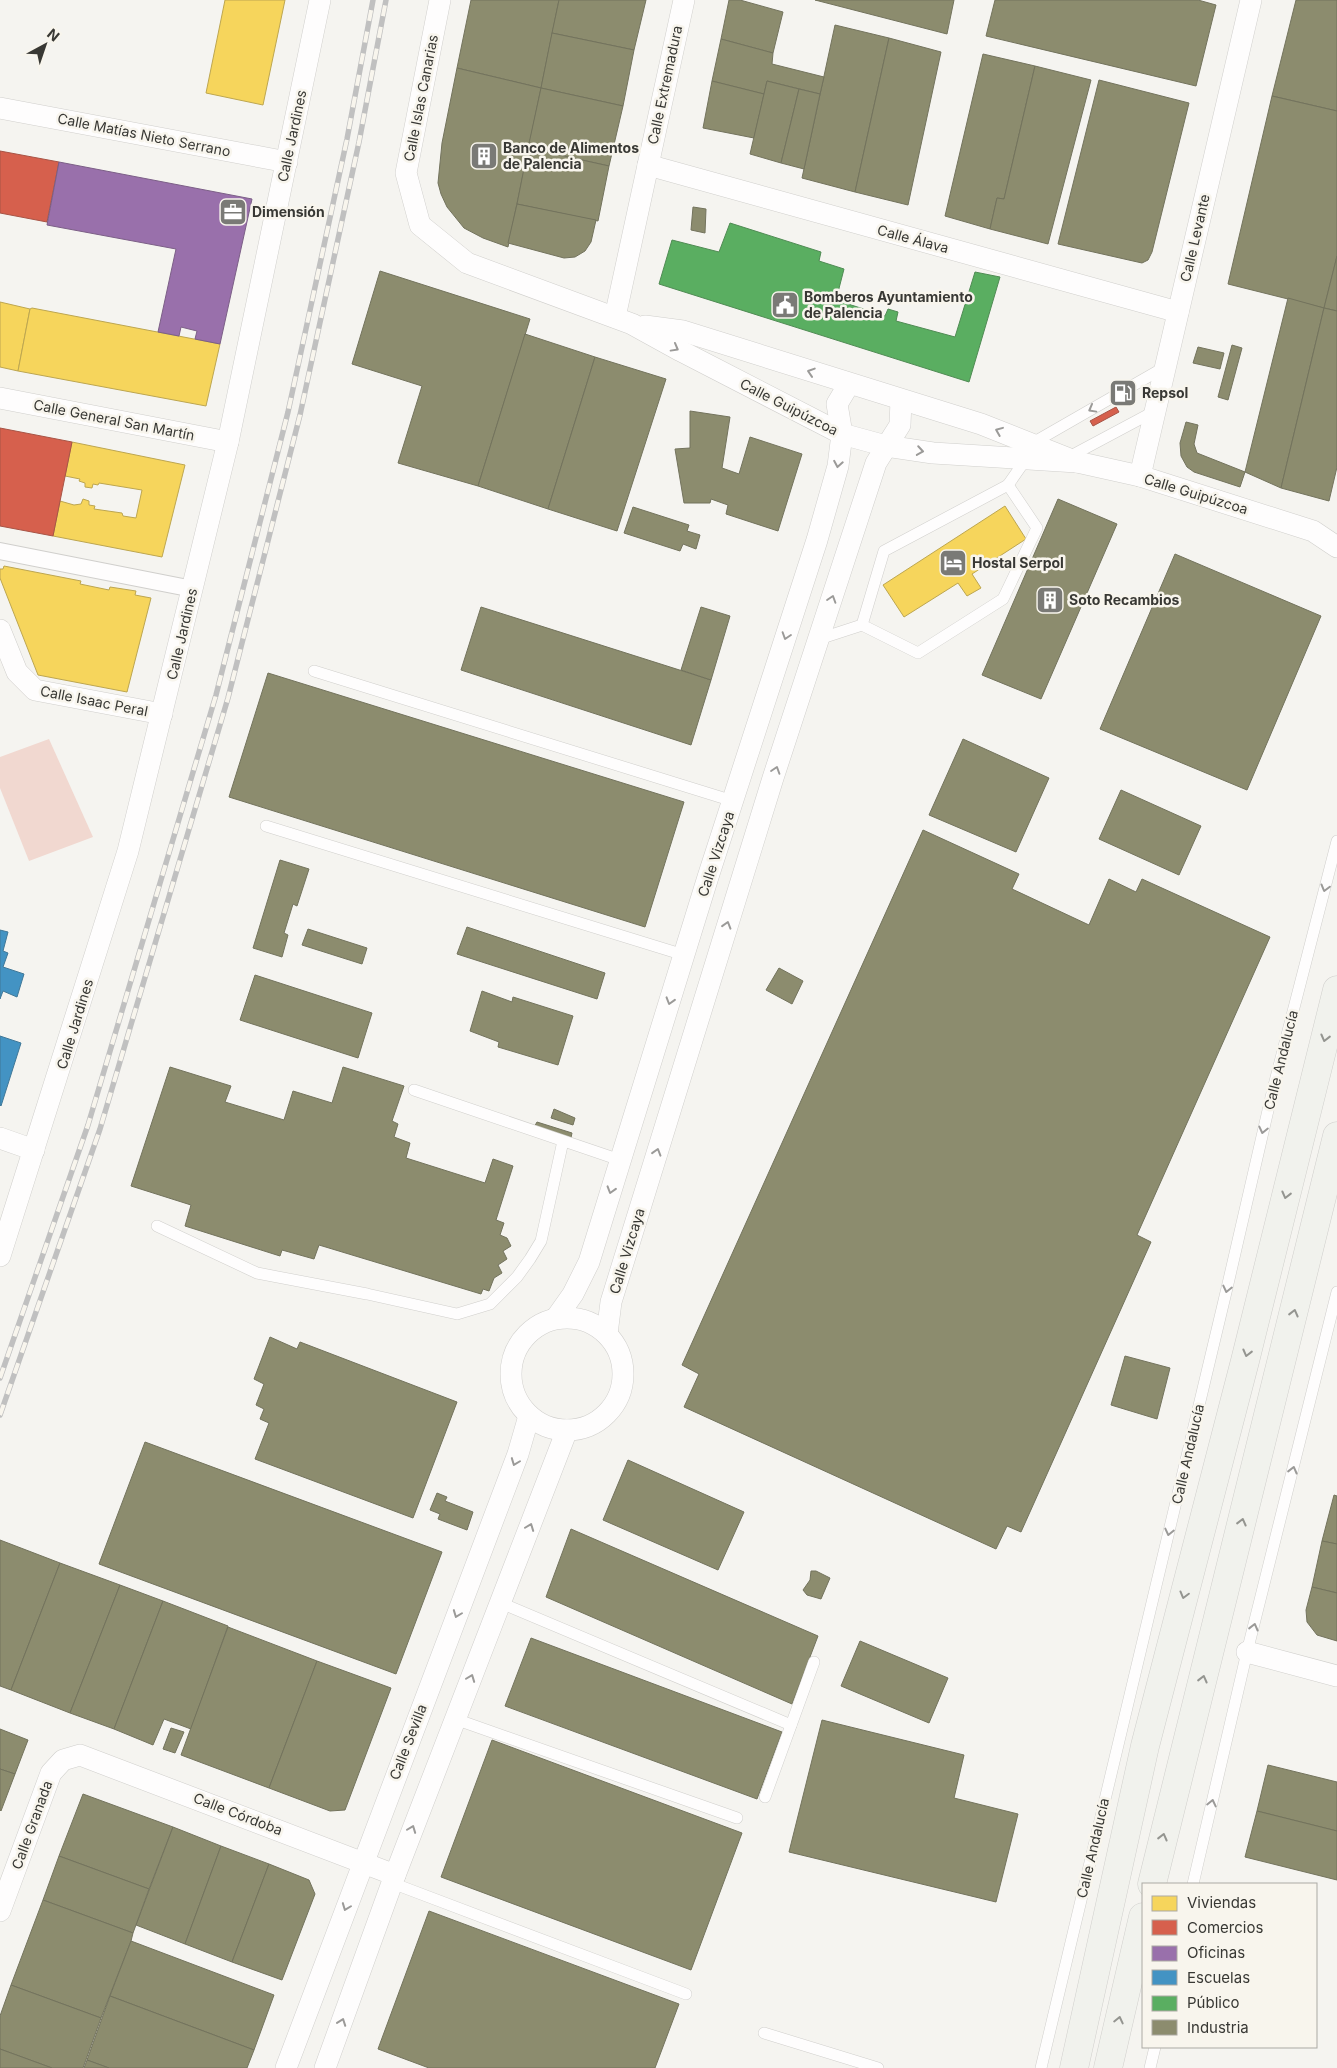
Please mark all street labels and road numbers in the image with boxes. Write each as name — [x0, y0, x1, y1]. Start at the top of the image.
street label: Calle Extremadura — [644, 24, 685, 146]
street label: Calle Islas Canarias — [400, 33, 441, 163]
street label: Calle Jardines — [273, 88, 310, 183]
street label: Calle Matías Nieto Serrano — [56, 109, 232, 160]
street label: Calle Levante — [1176, 192, 1213, 283]
street label: Calle Álava — [876, 221, 951, 256]
street label: Calle Guipúzcoa — [737, 374, 841, 439]
street label: Calle General San Martín — [32, 396, 196, 443]
street label: Calle Guipúzcoa — [1142, 470, 1250, 517]
street label: Calle Jardines — [163, 586, 200, 681]
street label: Calle Isaac Peral — [39, 682, 149, 719]
street label: Calle Vizcaya — [694, 809, 737, 899]
street label: Calle Jardines — [53, 977, 96, 1071]
street label: Calle Andalucía — [1260, 1008, 1301, 1112]
street label: Calle Vizcaya — [605, 1206, 648, 1296]
street label: Calle Andalucía — [1168, 1402, 1207, 1506]
street label: Calle Sevilla — [385, 1702, 430, 1782]
street label: Calle Granada — [8, 1778, 55, 1871]
street label: Calle Córdoba — [191, 1789, 285, 1838]
street label: Calle Andalucía — [1073, 1796, 1112, 1900]

